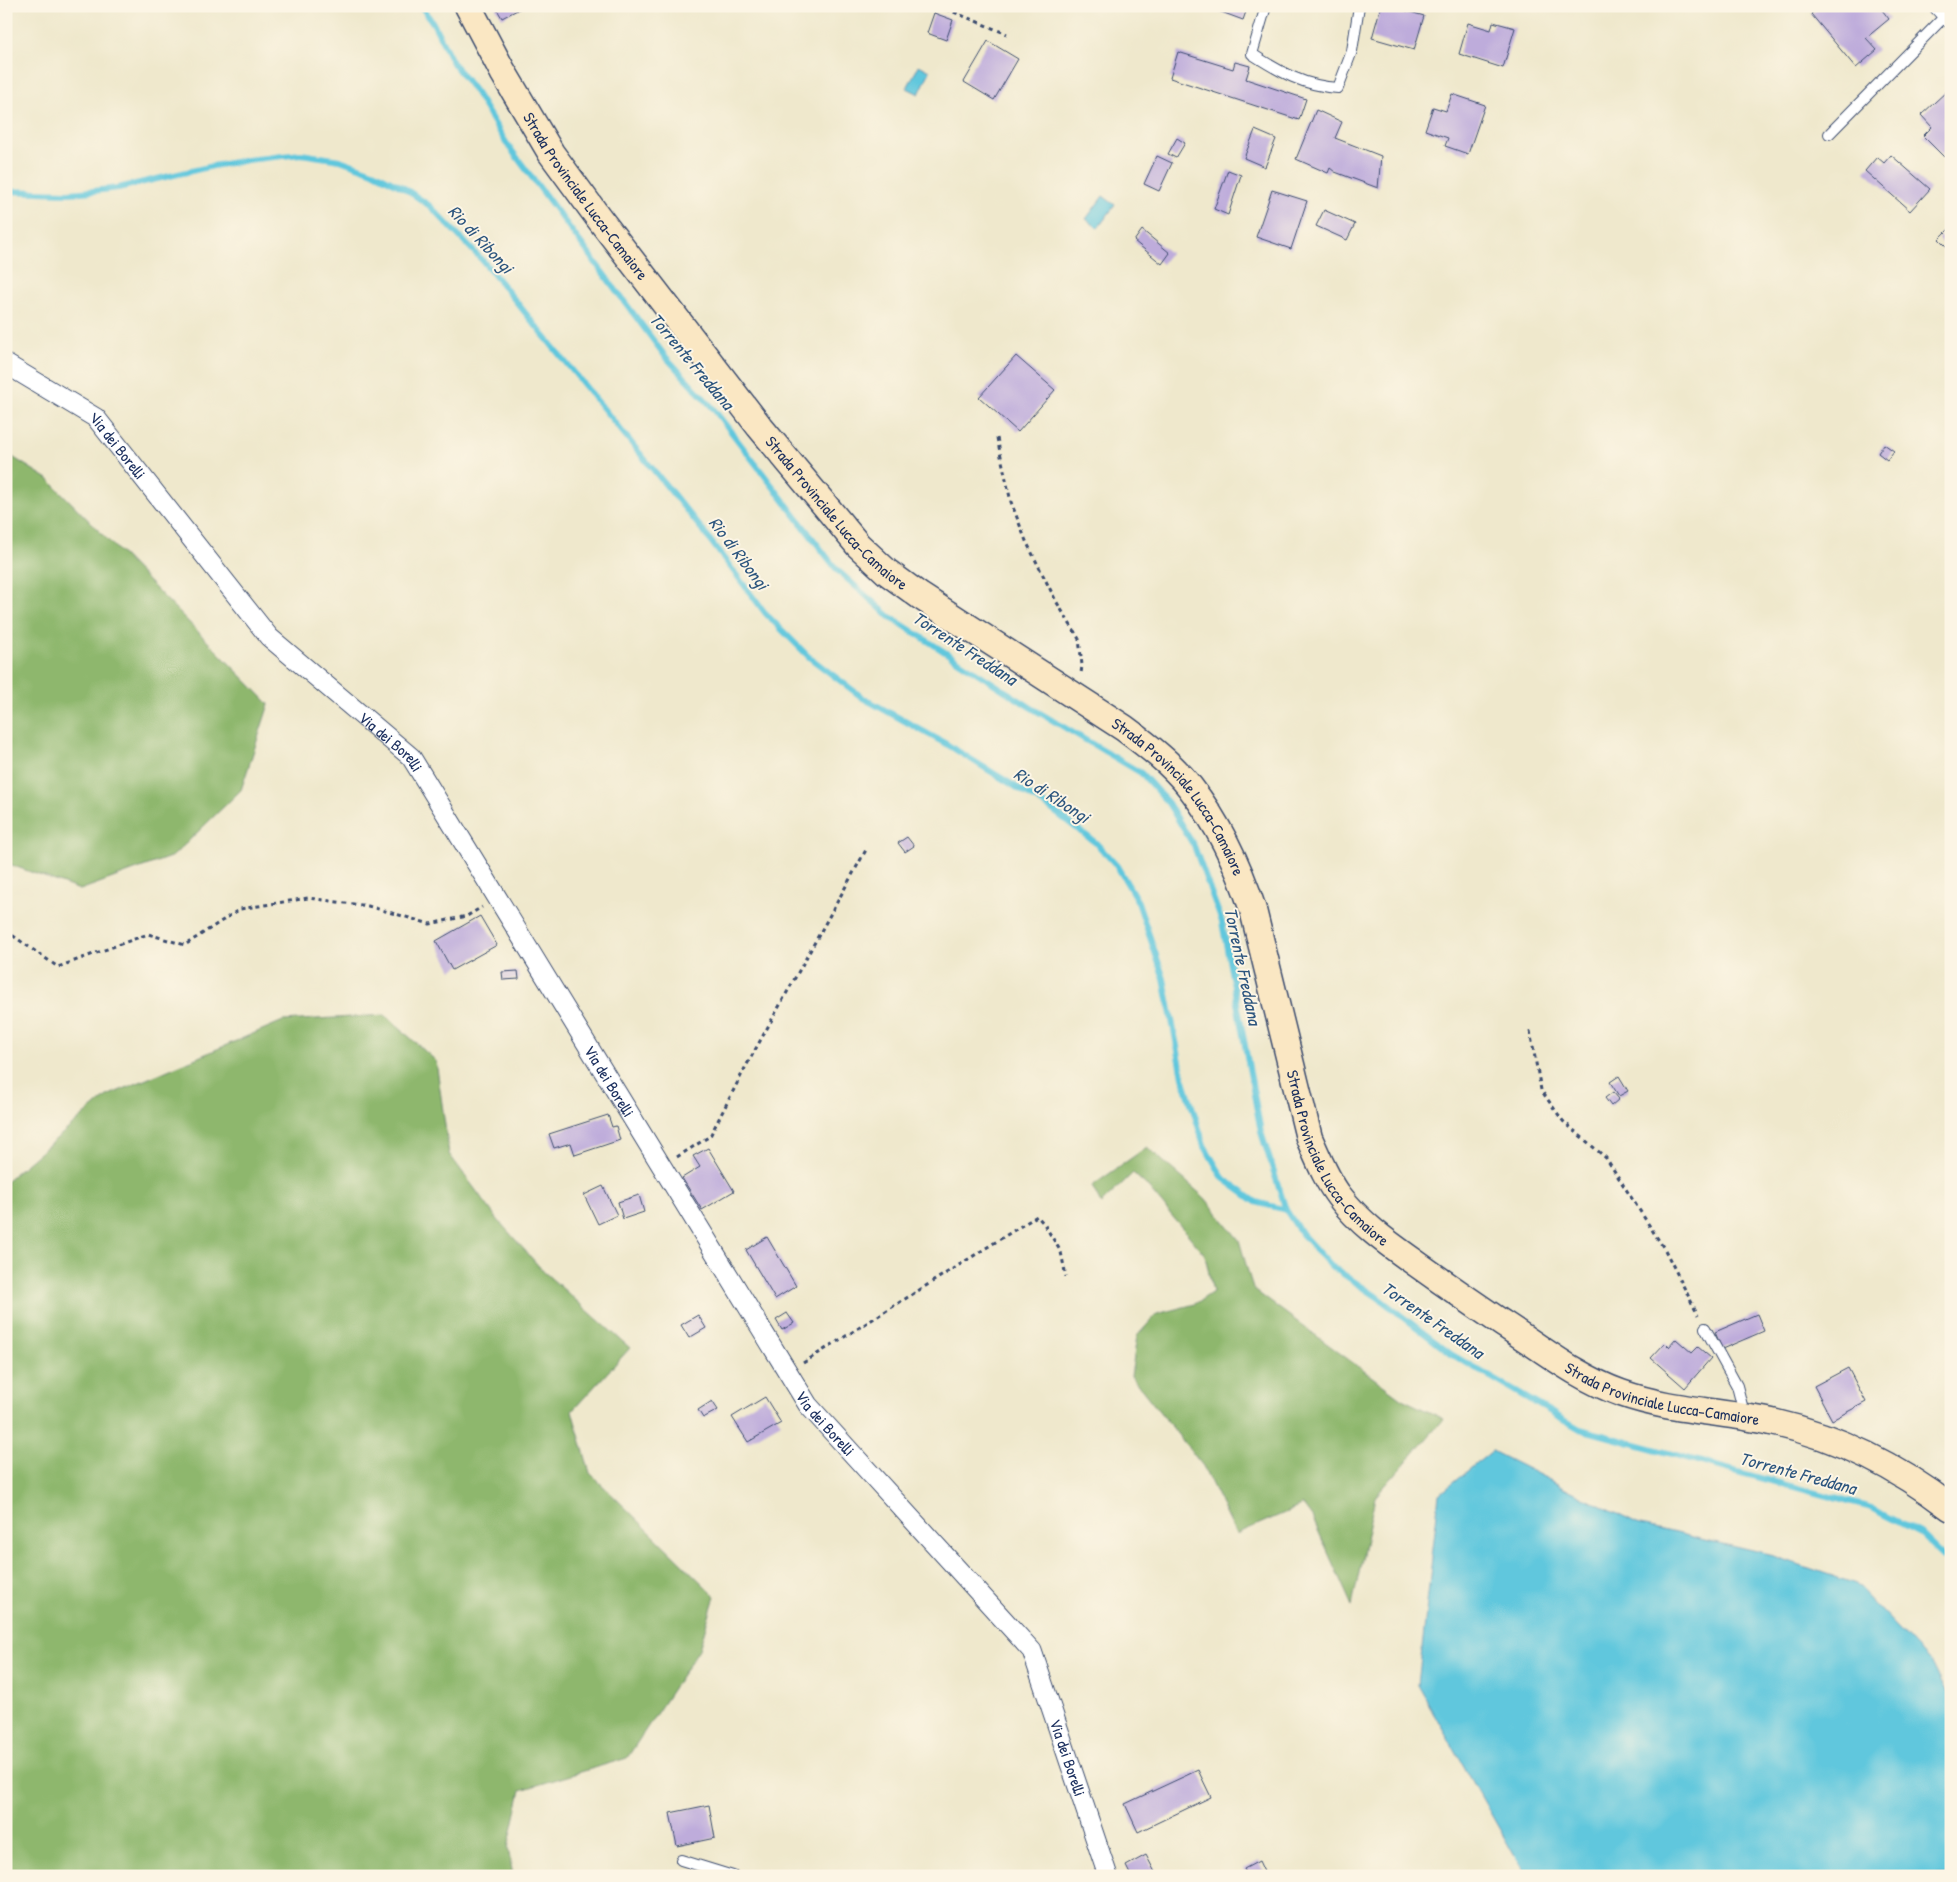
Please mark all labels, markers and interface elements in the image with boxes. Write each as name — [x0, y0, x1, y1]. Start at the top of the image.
street label: Strada Provinciale Lucca-Camaiore — [518, 108, 654, 285]
water label: Rio di Ribongi — [443, 199, 521, 280]
water label: Torrente Freddana — [644, 307, 741, 416]
street label: Via dei Borelli — [86, 406, 151, 484]
street label: Strada Provinciale Lucca-Camaiore — [761, 431, 913, 595]
water label: Rio di Ribongi — [703, 511, 776, 596]
water label: Torrente Freddana — [908, 605, 1024, 692]
street label: Via dei Borelli — [354, 707, 428, 776]
street label: Strada Provinciale Lucca-Camaiore — [1108, 712, 1250, 879]
water label: Rio di Ribongi — [1009, 761, 1096, 830]
water label: Torrente Freddana — [1218, 905, 1268, 1029]
street label: Via dei Borelli — [579, 1041, 640, 1121]
street label: Strada Provinciale Lucca-Camaiore — [1282, 1068, 1394, 1251]
water label: Torrente Freddana — [1377, 1275, 1491, 1366]
street label: Strada Provinciale Lucca-Camaiore — [1561, 1357, 1762, 1430]
street label: Via dei Borelli — [791, 1387, 860, 1461]
water label: Torrente Freddana — [1737, 1445, 1861, 1501]
street label: Via dei Borelli — [1045, 1716, 1091, 1799]

